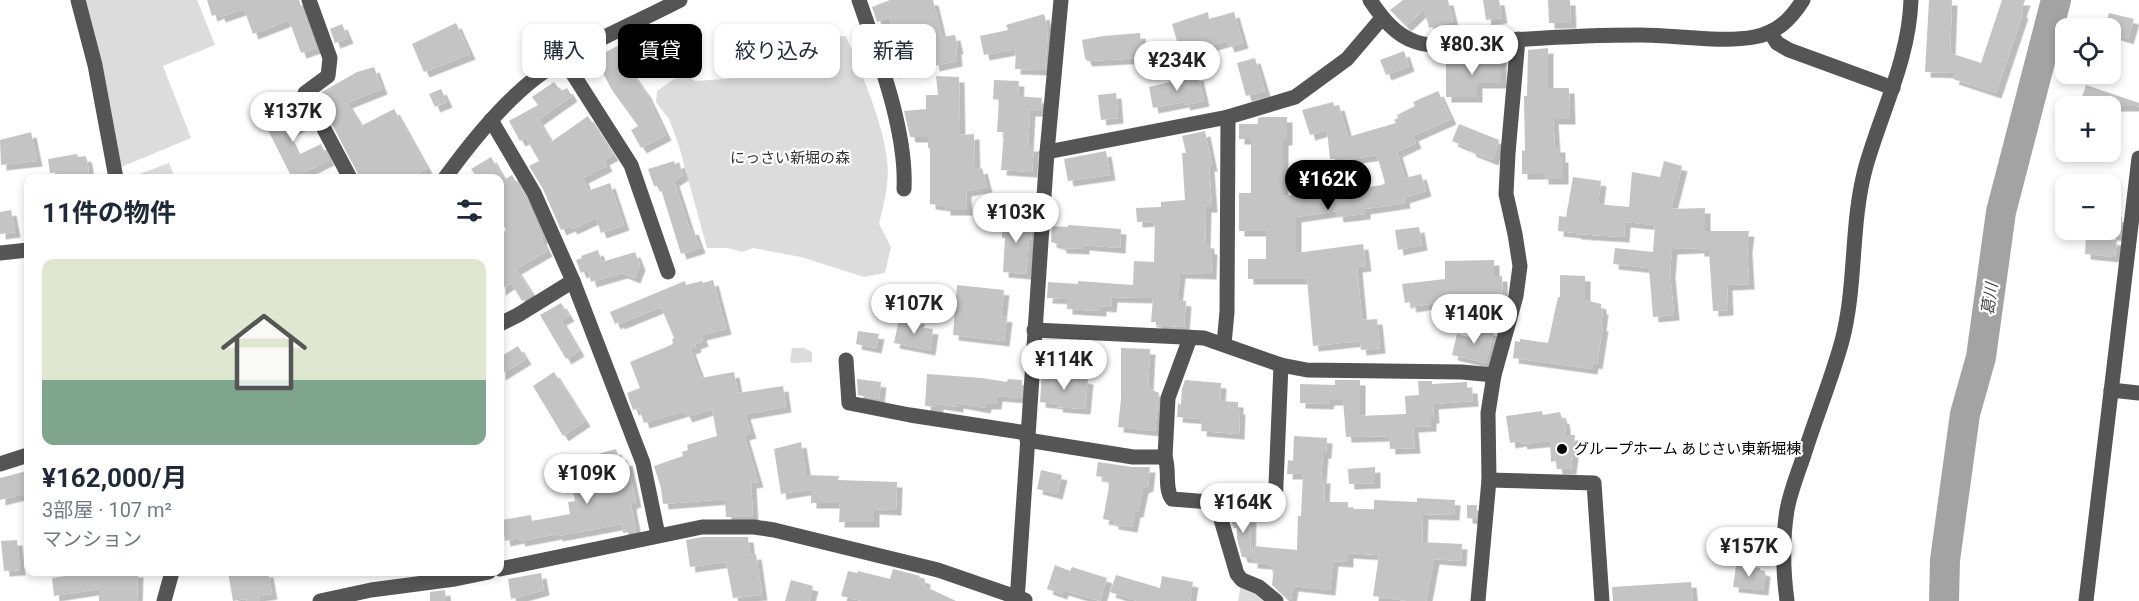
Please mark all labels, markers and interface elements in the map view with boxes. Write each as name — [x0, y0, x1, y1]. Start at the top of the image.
map controls — [2055, 18, 2121, 240]
button: locate — [2055, 18, 2121, 84]
chip: 購入 — [522, 24, 606, 78]
chip: 賃貸 — [618, 24, 702, 78]
chip: 絞り込み — [714, 24, 840, 78]
chip: 新着 — [852, 24, 936, 78]
pin: ¥80.3K — [1423, 25, 1521, 76]
text: ¥80.3K — [1440, 32, 1504, 56]
pin: ¥234K — [1135, 41, 1219, 92]
text: ¥234K — [1148, 48, 1206, 72]
pin: ¥137K — [251, 92, 335, 143]
button: + — [2055, 96, 2121, 162]
text: ¥137K — [264, 99, 322, 123]
park label: にっさい新堀の森 — [730, 149, 850, 167]
pin: ¥162K — [1286, 160, 1370, 211]
text: ¥162K — [1299, 167, 1357, 191]
button: − — [2055, 174, 2121, 240]
pin: ¥103K — [974, 193, 1058, 244]
icon: filters — [453, 194, 486, 227]
text: 11件の物件 — [42, 198, 176, 228]
text: ¥103K — [987, 200, 1045, 224]
water label: 葛川 — [1978, 280, 2001, 316]
pin: ¥107K — [872, 284, 956, 335]
text: ¥107K — [885, 291, 943, 315]
pin: ¥140K — [1432, 294, 1516, 345]
icon: home — [210, 298, 318, 406]
text: ¥140K — [1445, 301, 1503, 325]
pin: ¥114K — [1022, 340, 1106, 391]
text: ¥114K — [1035, 347, 1093, 371]
place label: グループホーム あじさい東新堀棟 — [1574, 440, 1801, 458]
marker: グループホーム あじさい東新堀棟 — [1555, 442, 1569, 456]
pin: ¥109K — [545, 454, 629, 505]
text: ¥109K — [558, 461, 616, 485]
text: ¥162,000/月 — [42, 463, 188, 493]
pin: ¥164K — [1201, 483, 1285, 534]
text: ¥164K — [1214, 490, 1272, 514]
text: 3部屋 · 107 m² — [42, 498, 172, 522]
text: マンション — [42, 527, 142, 551]
pin: ¥157K — [1707, 527, 1791, 578]
text: ¥157K — [1720, 534, 1778, 558]

